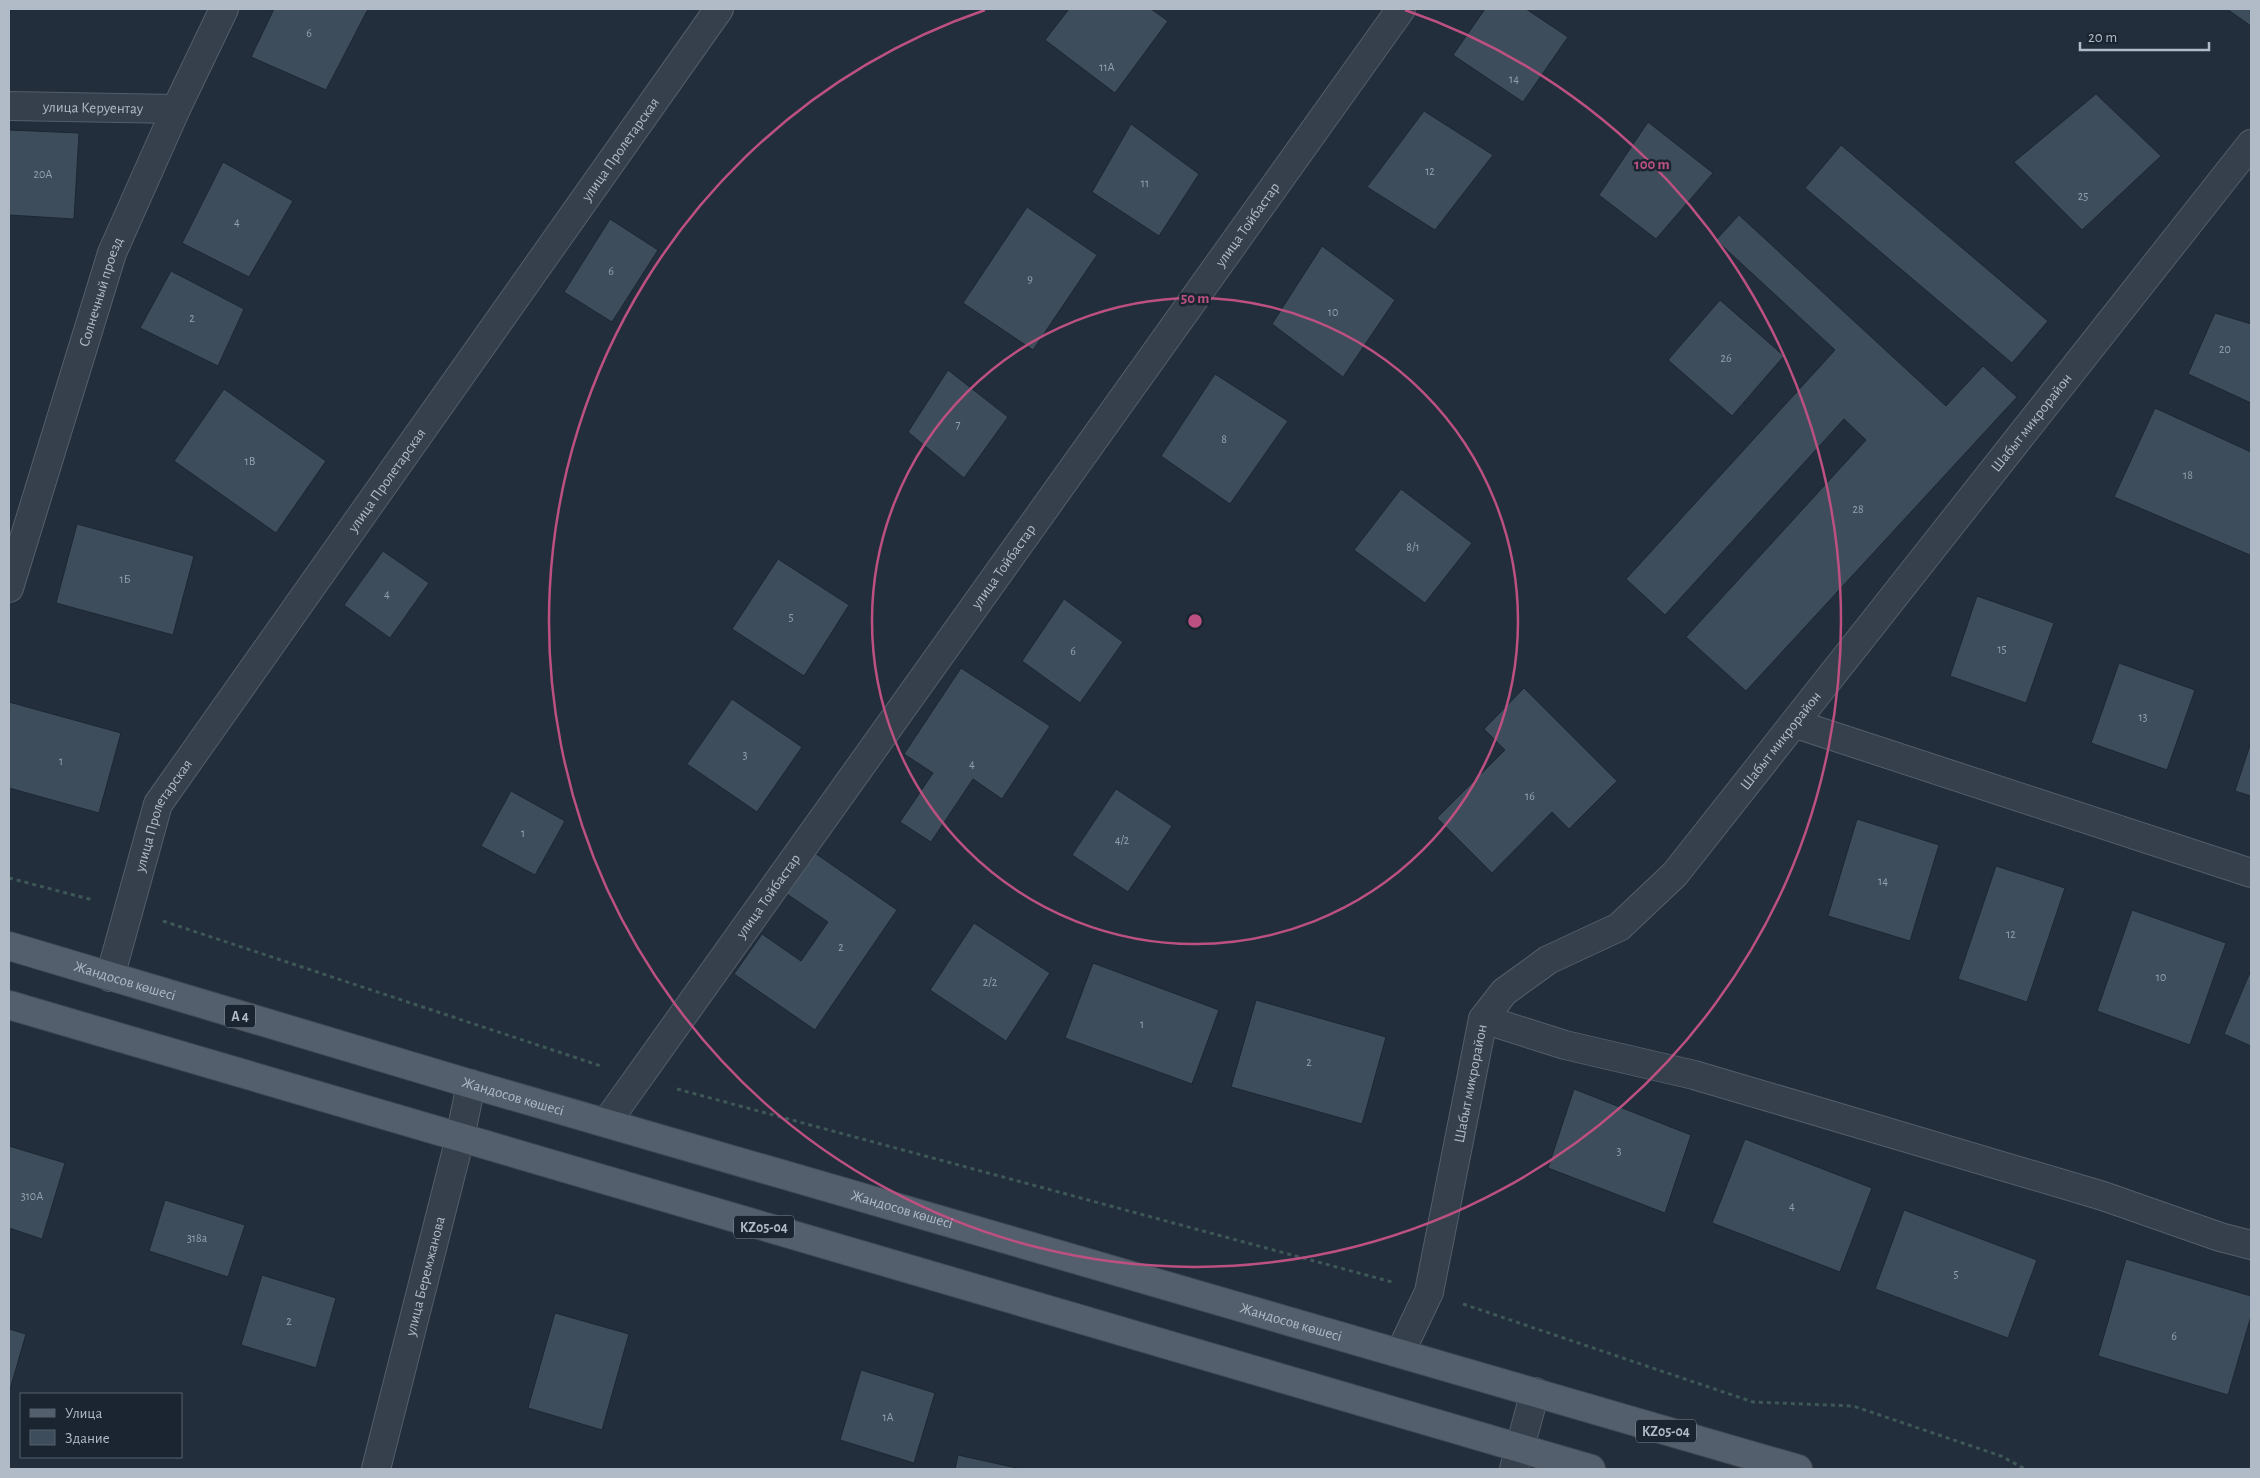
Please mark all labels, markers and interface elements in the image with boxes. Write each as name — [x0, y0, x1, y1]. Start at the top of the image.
scale bar — [2080, 20, 2209, 52]
house number: 6 — [306, 27, 312, 39]
text: 20 m — [2088, 30, 2117, 45]
house number: 11А — [1099, 61, 1115, 73]
house number: 14 — [1509, 73, 1519, 85]
street label: улица Пролетарская — [578, 95, 662, 205]
street label: улица Керуентау — [42, 100, 144, 116]
text: 100 m — [1634, 157, 1670, 172]
house number: 12 — [1425, 165, 1435, 177]
house number: 20А — [34, 168, 52, 180]
house number: 11 — [1141, 177, 1149, 189]
street label: улица Тойбастар — [1212, 179, 1283, 270]
house number: 25 — [2078, 190, 2088, 202]
house number: 4 — [234, 216, 240, 228]
street label: Солнечный проезд — [77, 235, 126, 349]
house number: 6 — [608, 265, 614, 277]
house number: 9 — [1027, 273, 1033, 285]
text: 50 m — [1181, 291, 1209, 306]
house number: 10 — [1328, 306, 1338, 318]
house number: 2 — [189, 312, 195, 324]
house number: 20 — [2219, 343, 2231, 355]
house number: 26 — [1720, 352, 1732, 364]
street label: Шабыт микрорайон — [1988, 371, 2075, 475]
house number: 7 — [955, 418, 961, 430]
street label: улица Пролетарская — [345, 426, 429, 536]
house number: 8 — [1221, 433, 1227, 445]
house number: 1В — [245, 455, 256, 467]
house number: 18 — [2183, 469, 2193, 481]
house number: 28 — [1852, 503, 1864, 515]
street label: улица Тойбастар — [968, 521, 1039, 612]
house number: 8/1 — [1406, 541, 1420, 553]
house number: 1Б — [120, 573, 131, 585]
house number: 4 — [384, 588, 390, 600]
house number: 5 — [788, 611, 794, 623]
centre of rings — [1186, 612, 1204, 630]
house number: 15 — [1997, 643, 2007, 655]
house number: 6 — [1070, 645, 1076, 657]
street label: Шабыт микрорайон — [1737, 689, 1824, 793]
house number: 13 — [2138, 711, 2148, 723]
house number: 3 — [743, 749, 748, 761]
house number: 1 — [59, 755, 63, 767]
street label: улица Пролетарская — [132, 757, 195, 875]
house number: 4 — [969, 758, 975, 770]
house number: 16 — [1525, 790, 1535, 802]
house number: 1 — [521, 827, 525, 839]
house number: 4/2 — [1115, 834, 1130, 846]
street label: улица Тойбастар — [733, 851, 804, 942]
house number: 14 — [1878, 875, 1888, 887]
house number: 12 — [2006, 928, 2016, 940]
house number: 2 — [838, 941, 844, 953]
street label: Жандосов көшесі — [72, 959, 177, 1003]
house number: 10 — [2156, 971, 2166, 983]
house number: 2/2 — [983, 976, 998, 988]
road number: А 4 — [225, 1004, 255, 1028]
house number: 1 — [1140, 1018, 1144, 1030]
street label: Шабыт микрорайон — [1452, 1023, 1490, 1144]
house number: 2 — [1306, 1056, 1312, 1068]
street label: Жандосов көшесі — [460, 1075, 566, 1119]
house number: 3 — [1617, 1145, 1622, 1157]
street label: Жандосов көшесі — [849, 1188, 955, 1231]
house number: 310А — [21, 1190, 43, 1202]
house number: 4 — [1789, 1200, 1795, 1212]
street label: улица Беремжанова — [403, 1215, 448, 1338]
road number: KZ05-04 — [734, 1216, 794, 1238]
house number: 318а — [187, 1232, 208, 1244]
house number: 5 — [1953, 1268, 1959, 1280]
street label: Жандосов көшесі — [1238, 1300, 1344, 1344]
house number: 2 — [286, 1315, 292, 1327]
house number: 6 — [2171, 1330, 2177, 1342]
legend — [20, 1393, 182, 1458]
text: Улица — [65, 1406, 102, 1421]
house number: 1А — [882, 1411, 894, 1423]
road number: KZ05-04 — [1636, 1420, 1696, 1442]
text: Здание — [65, 1431, 110, 1446]

